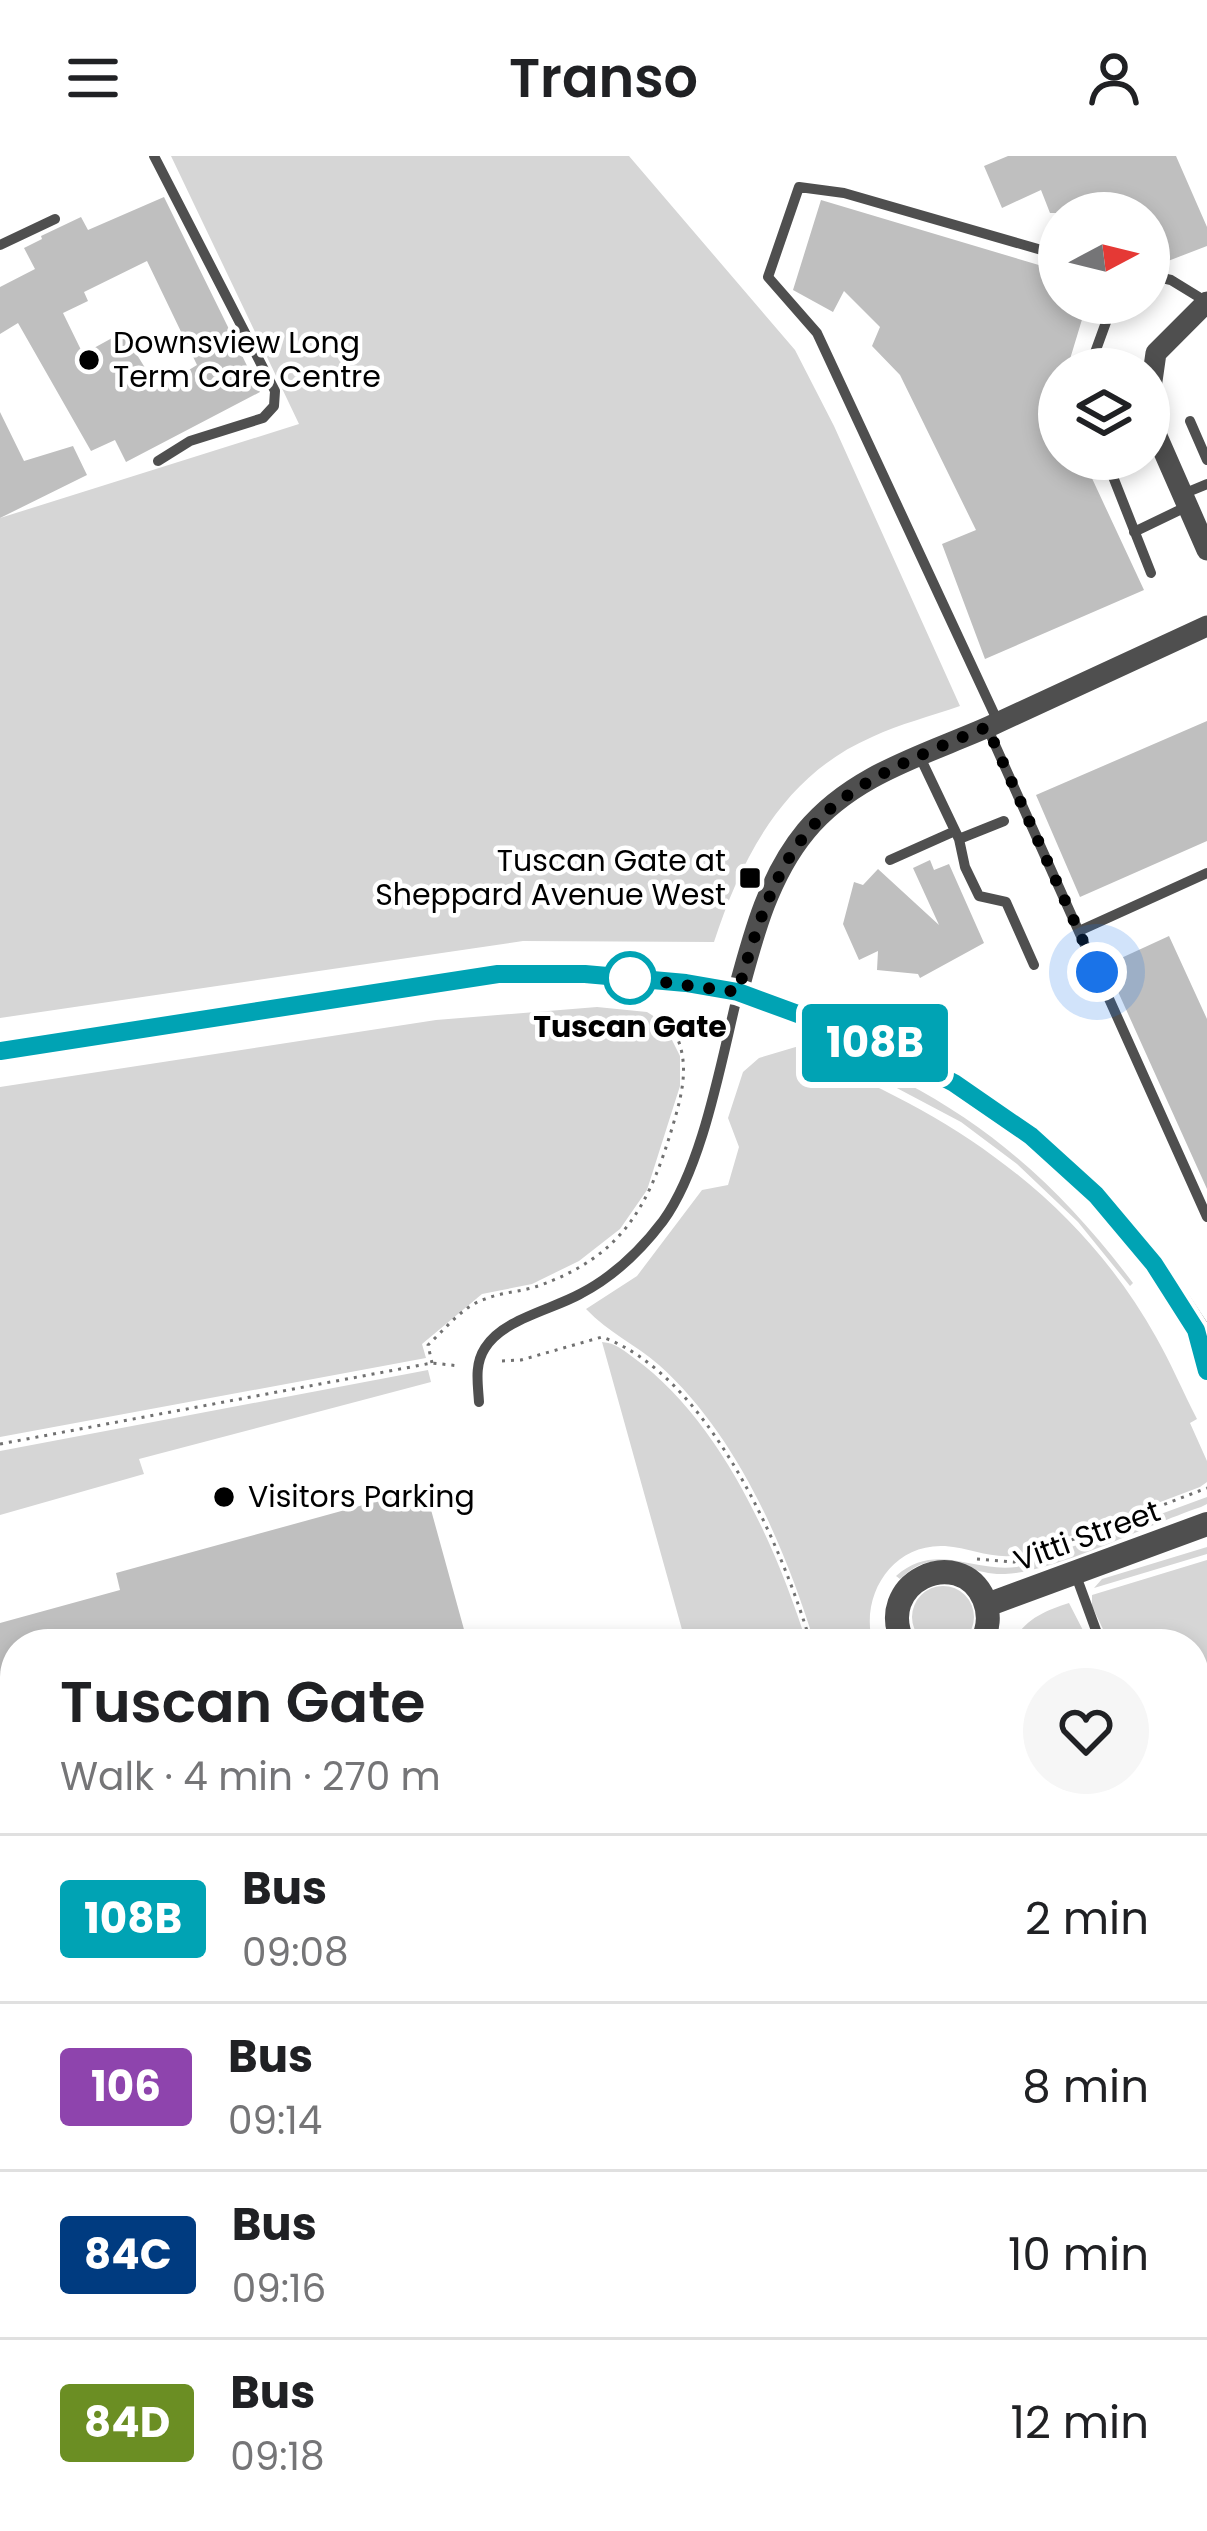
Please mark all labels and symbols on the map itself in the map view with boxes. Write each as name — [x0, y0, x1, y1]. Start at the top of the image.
north arrow — [1038, 192, 1170, 324]
place label: Downsview Long Term Care Centre — [113, 321, 381, 398]
marker: Downsview Long Term Care Centre — [76, 347, 102, 373]
place label: Tuscan Gate at Sheppard Avenue West — [375, 839, 726, 916]
marker: Tuscan Gate at Sheppard Avenue West — [737, 865, 763, 891]
your location — [1067, 942, 1127, 1002]
marker: Tuscan Gate — [605, 953, 655, 1003]
line badge: 108B — [791, 1004, 959, 1082]
place label: Tuscan Gate — [533, 1005, 727, 1048]
place label: Visitors Parking — [248, 1475, 475, 1518]
marker: Visitors Parking — [211, 1484, 237, 1510]
street label: Vitti Street — [1008, 1489, 1166, 1582]

